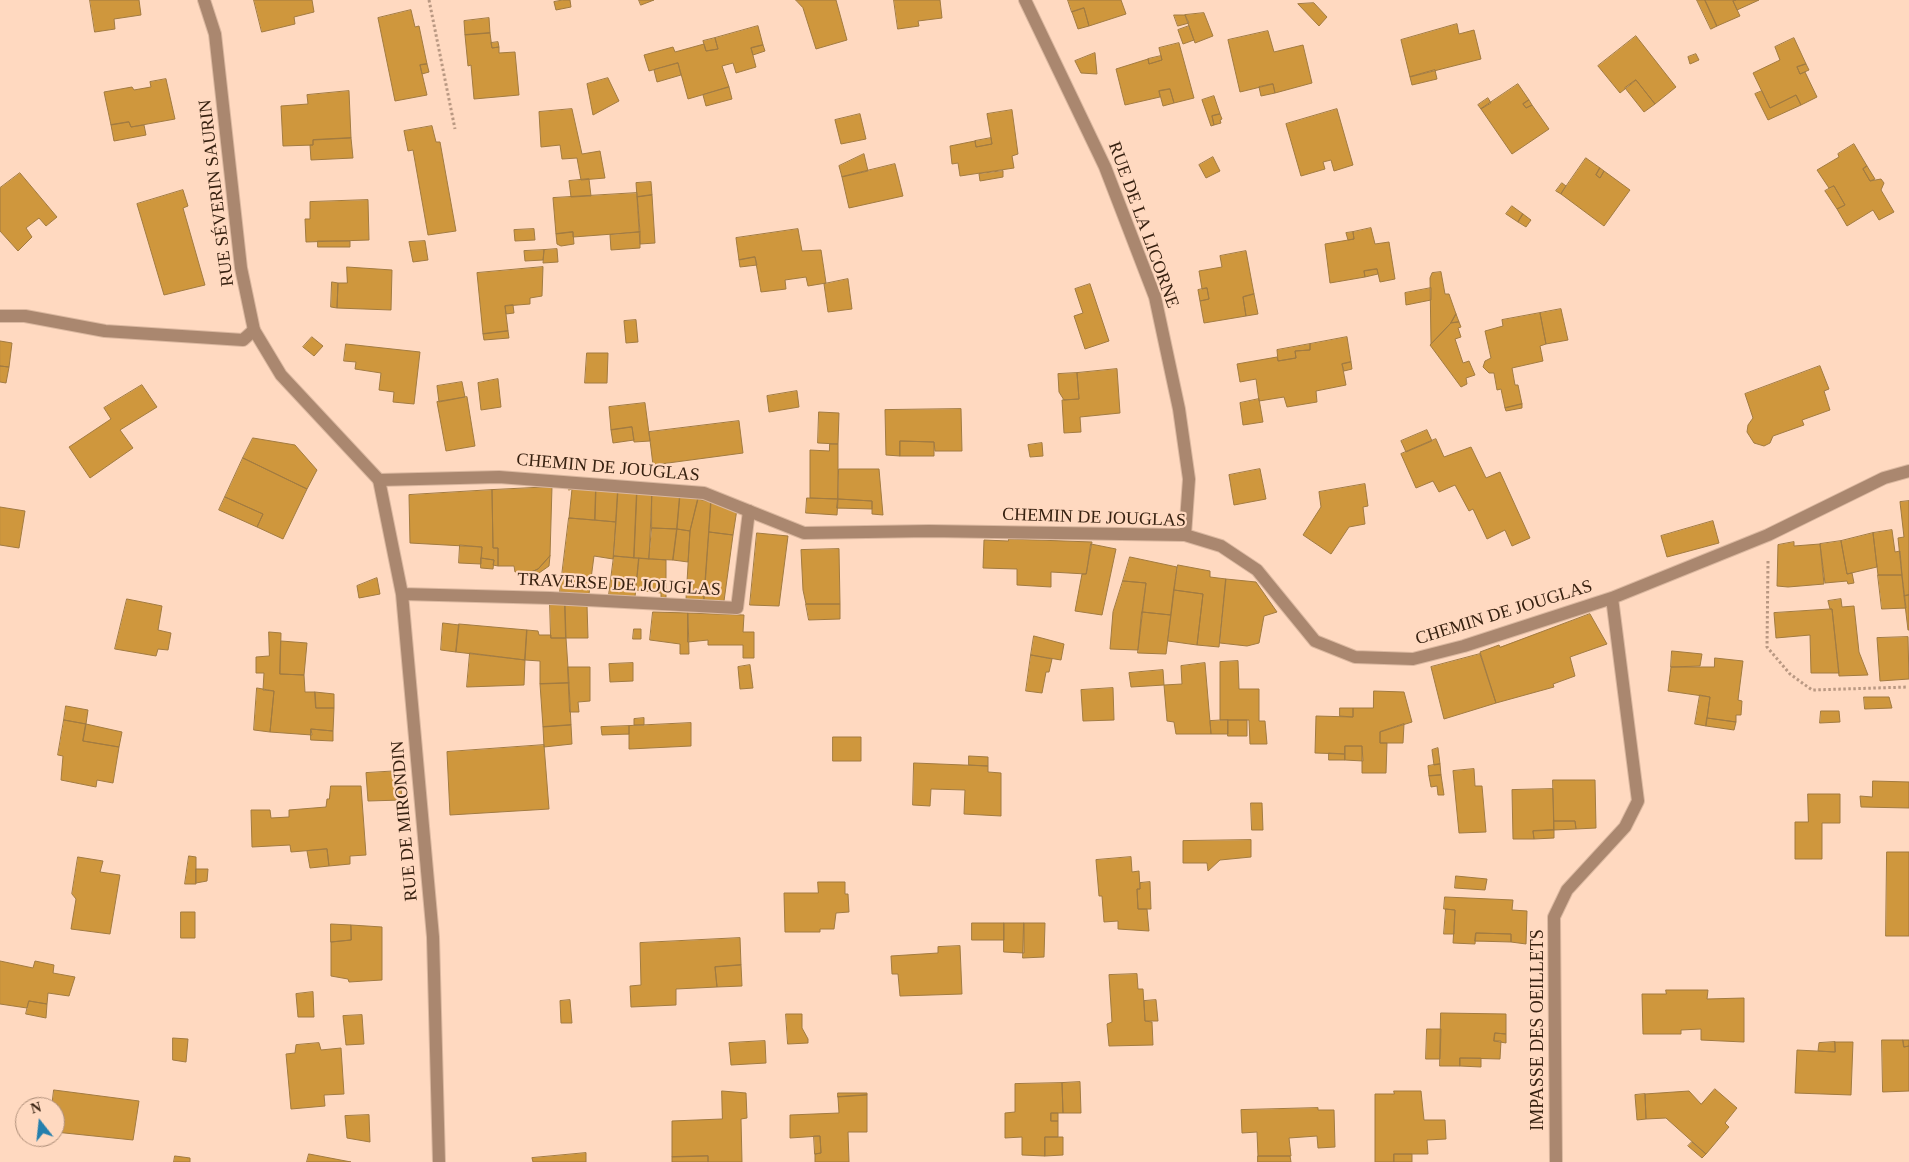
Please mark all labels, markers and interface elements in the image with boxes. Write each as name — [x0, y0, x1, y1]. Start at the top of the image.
street label: RUE SÉVERIN SAURIN — [195, 98, 239, 288]
street label: RUE DE LA LICORNE — [1103, 139, 1183, 311]
street label: CHEMIN DE JOUGLAS — [515, 449, 701, 487]
street label: CHEMIN DE JOUGLAS — [1002, 504, 1186, 532]
street label: TRAVERSE DE JOUGLAS — [517, 569, 721, 601]
street label: CHEMIN DE JOUGLAS — [1413, 576, 1595, 650]
street label: RUE DE MIRONDIN — [387, 740, 423, 902]
street label: IMPASSE DES OEILLETS — [1527, 929, 1549, 1131]
north arrow — [15, 1097, 65, 1147]
text: N — [29, 1099, 43, 1117]

